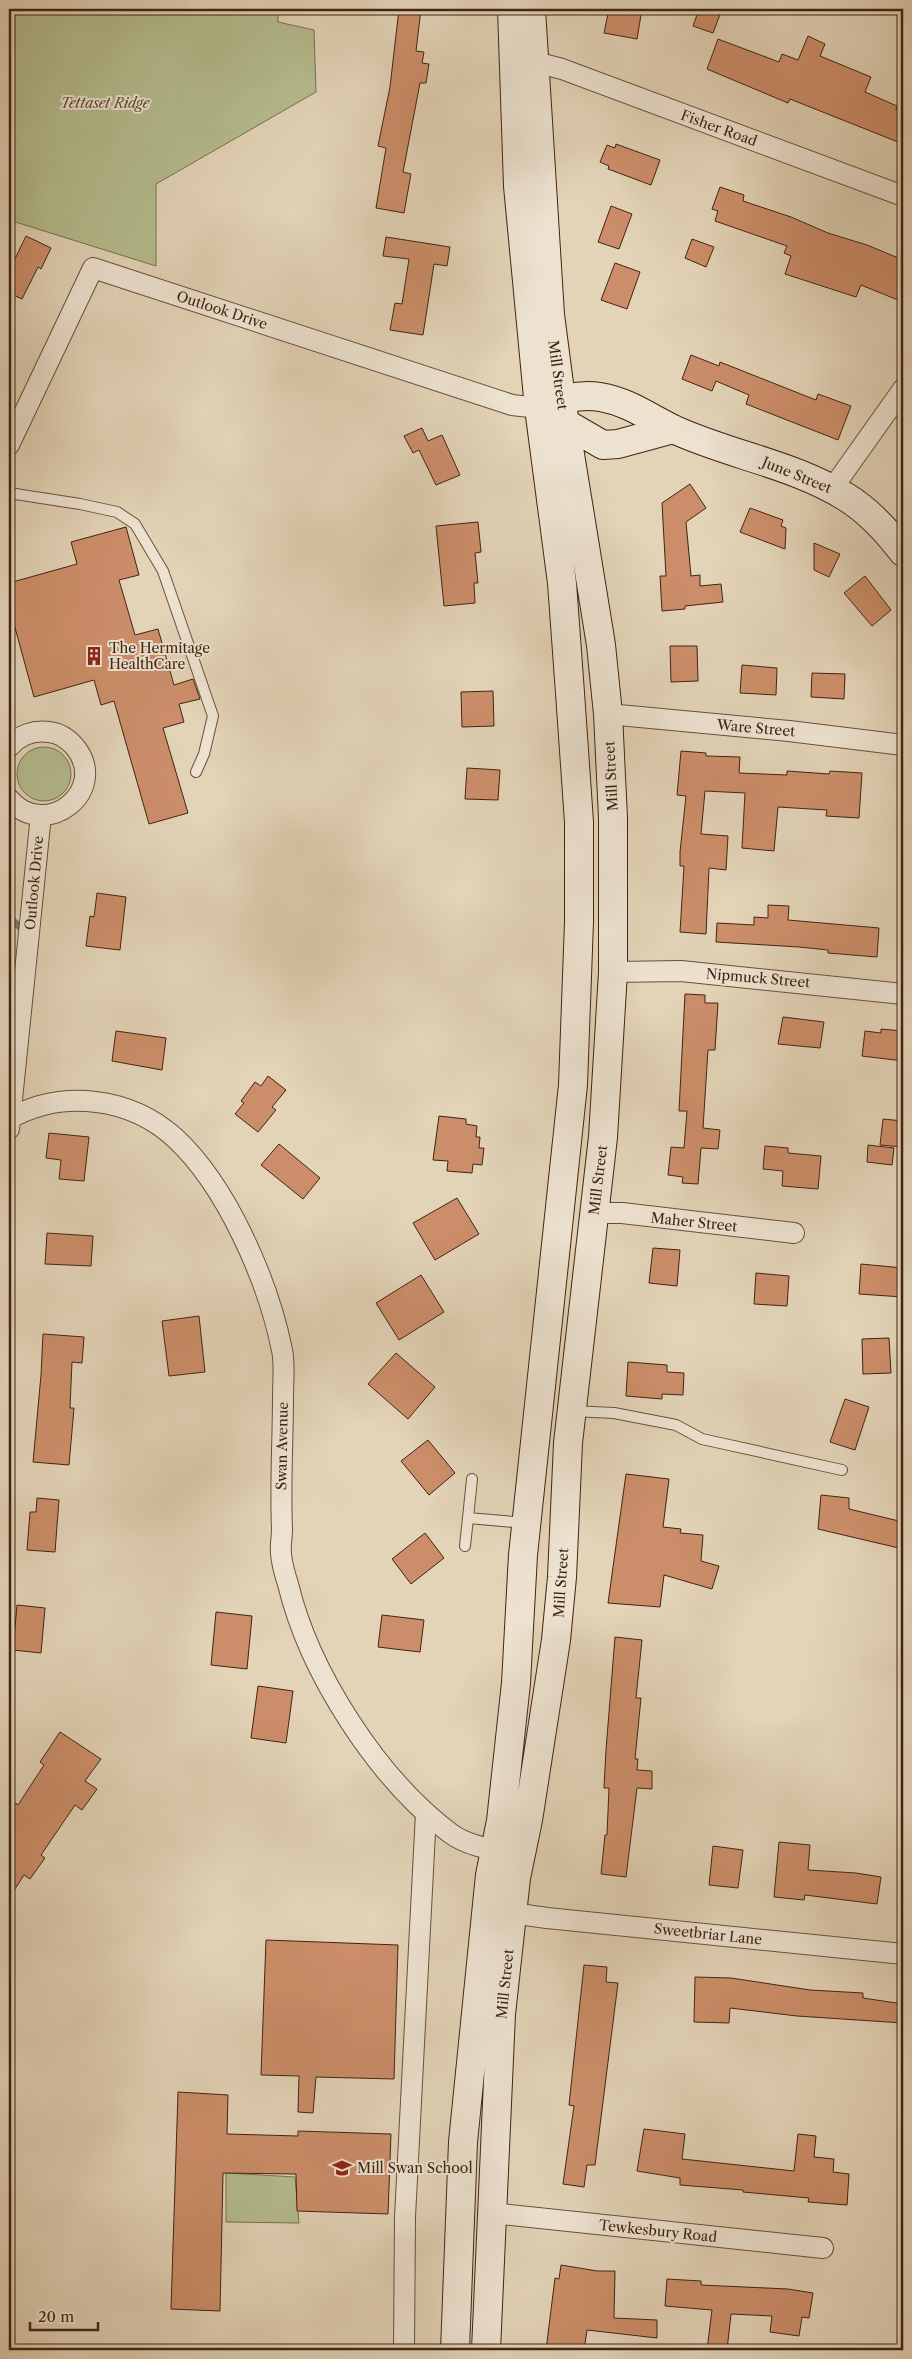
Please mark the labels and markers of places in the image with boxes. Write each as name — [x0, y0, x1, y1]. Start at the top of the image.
place label: The Hermitage HealthCare — [109, 639, 210, 673]
building icon: The Hermitage HealthCare — [83, 645, 105, 667]
school or university icon: Mill Swan School — [331, 2157, 353, 2179]
place label: Mill Swan School — [357, 2159, 473, 2177]

